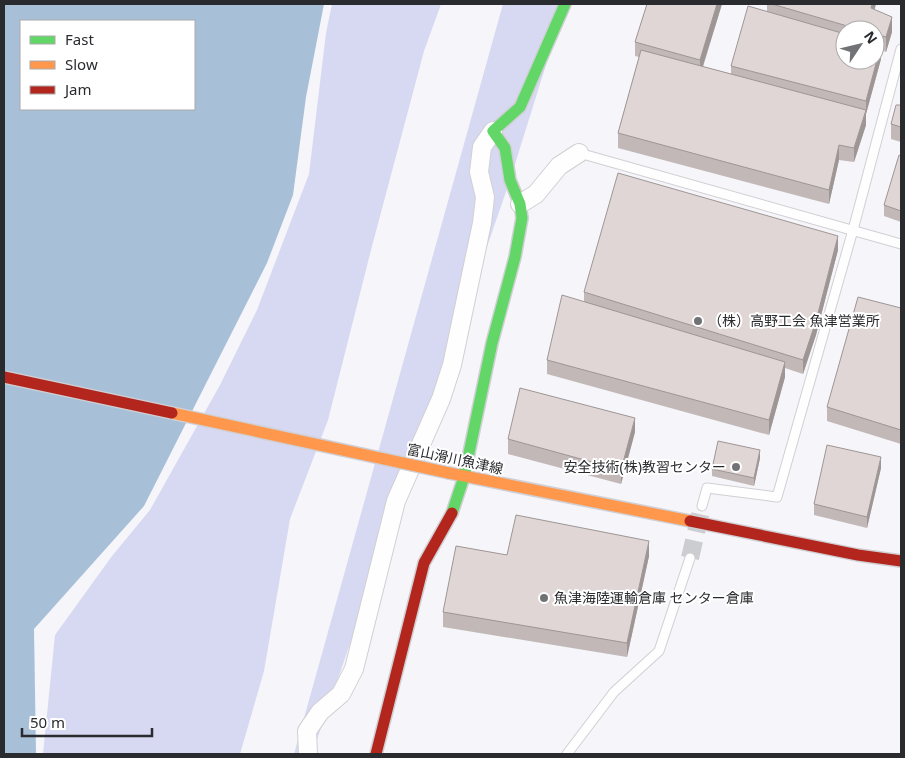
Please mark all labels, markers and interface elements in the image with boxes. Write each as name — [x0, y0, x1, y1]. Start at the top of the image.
legend — [20, 20, 195, 110]
north arrow — [835, 20, 885, 70]
text: N — [860, 27, 882, 47]
text: Fast — [65, 29, 94, 49]
text: Slow — [65, 54, 98, 74]
text: Jam — [63, 79, 92, 99]
place label: （株）高野工会 魚津営業所 — [708, 311, 880, 330]
marker: （株）高野工会 魚津営業所 — [692, 315, 704, 327]
street label: 富山滑川魚津線 — [405, 439, 505, 478]
place label: 安全技術(株)教習センター — [564, 457, 726, 476]
marker: 安全技術(株)教習センター — [730, 461, 742, 473]
place label: 魚津海陸運輸倉庫 センター倉庫 — [554, 588, 754, 607]
marker: 魚津海陸運輸倉庫 センター倉庫 — [538, 592, 550, 604]
scale bar — [22, 706, 152, 738]
text: 50 m — [30, 712, 65, 732]

